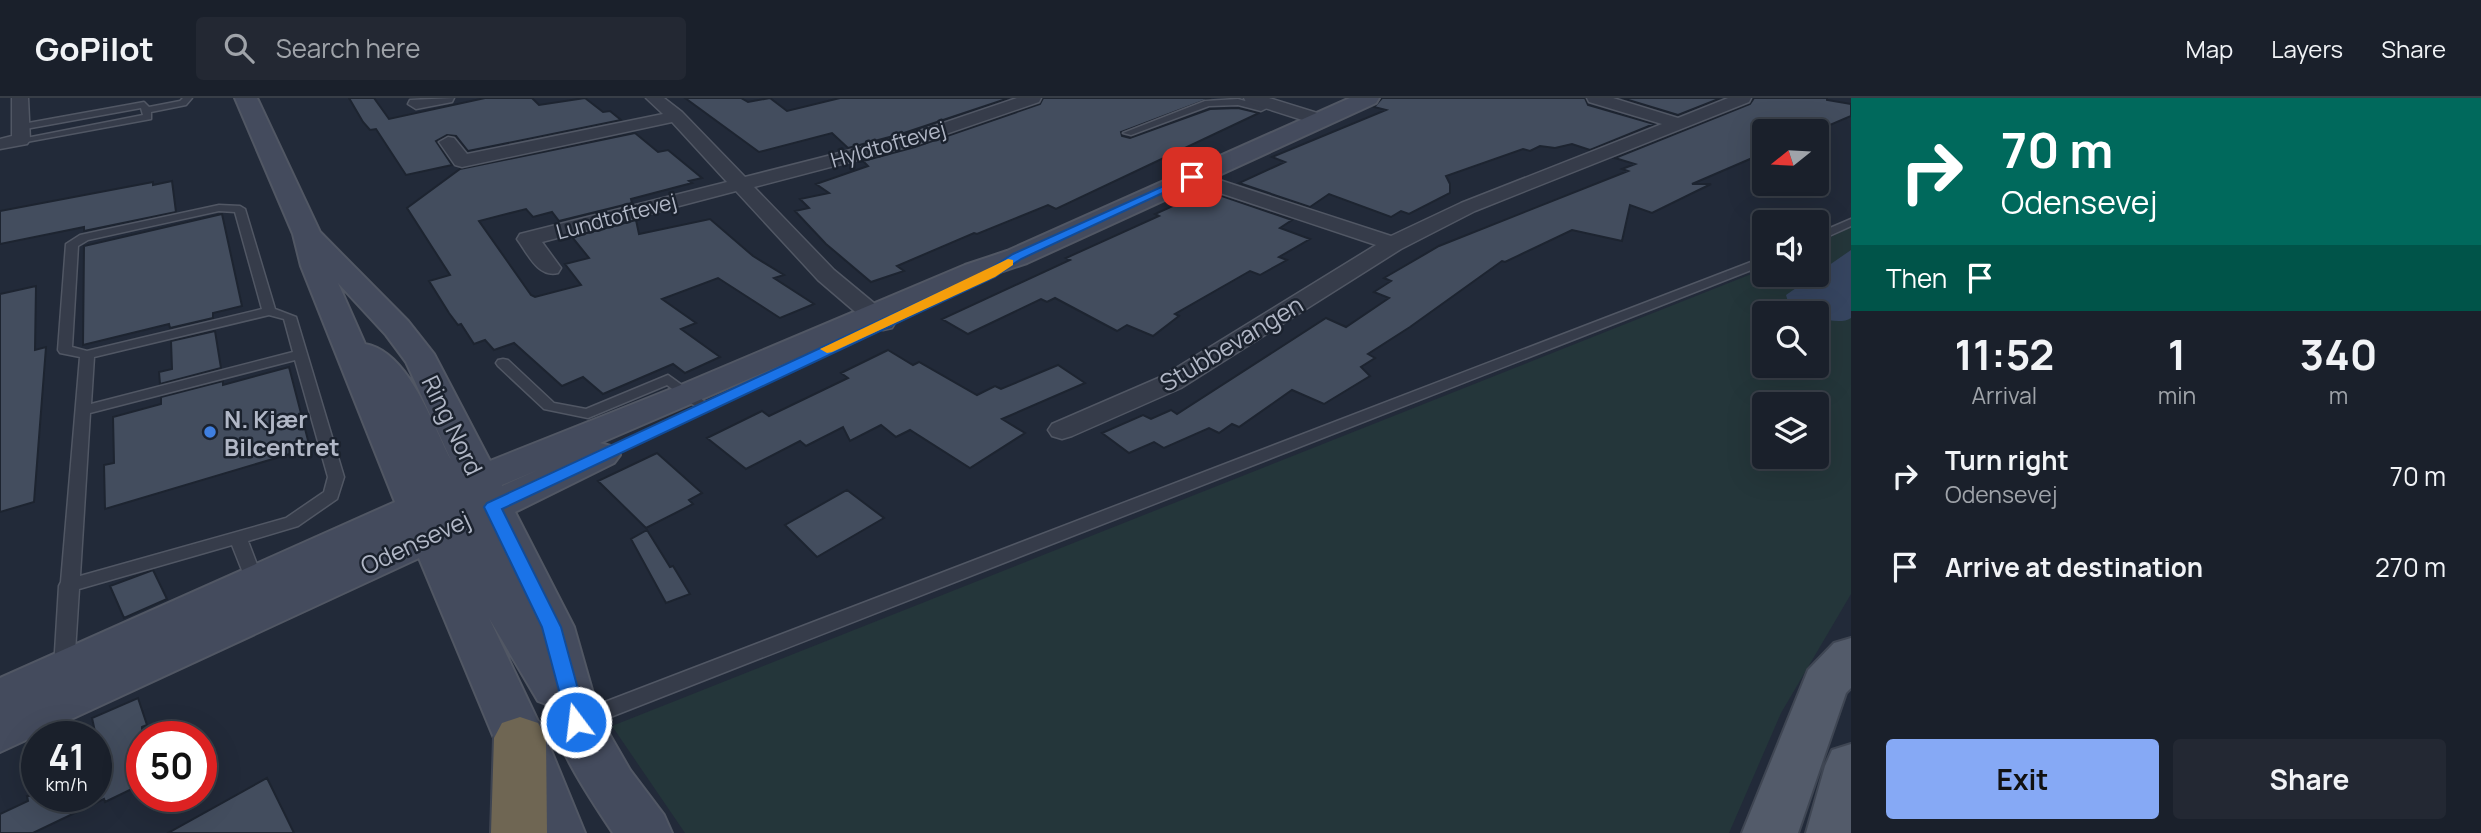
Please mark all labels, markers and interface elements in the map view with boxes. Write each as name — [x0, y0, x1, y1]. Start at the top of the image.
search box — [196, 17, 686, 80]
text: GoPilot — [35, 26, 154, 71]
icon: search — [220, 29, 258, 67]
text: Search here — [276, 30, 420, 66]
text: Map — [2186, 32, 2233, 65]
text: Layers — [2271, 32, 2343, 65]
text: Share — [2381, 32, 2446, 65]
street label: Hyldtoftevej — [827, 114, 949, 174]
text: 70 m — [2001, 116, 2113, 183]
north arrow — [1752, 119, 1829, 196]
map controls — [1752, 119, 1829, 469]
icon: right — [1886, 126, 1977, 217]
pin — [1162, 147, 1222, 207]
icon: arrive — [1173, 158, 1211, 196]
text: Odensevej — [2001, 180, 2158, 224]
street label: Lundtoftevej — [553, 186, 679, 246]
button: sound — [1752, 210, 1829, 287]
icon: arrive — [1961, 259, 1999, 297]
text: Then — [1886, 260, 1947, 296]
street label: Stubbevangen — [1153, 287, 1309, 399]
button: search — [1752, 301, 1829, 378]
text: 11:52 — [1955, 325, 2054, 383]
text: 1 — [2168, 325, 2186, 383]
text: 340 — [2300, 325, 2377, 383]
street label: Ring Nord — [415, 370, 491, 480]
text: Arrival — [1972, 379, 2037, 411]
text: min — [2158, 379, 2196, 411]
text: m — [2329, 379, 2348, 411]
button: layers — [1752, 392, 1829, 469]
place label: N. Kjær Bilcentret — [224, 402, 340, 463]
marker: N. Kjær Bilcentret — [202, 424, 218, 440]
text: Turn right — [1945, 442, 2069, 478]
icon: right — [1886, 457, 1924, 495]
text: 70 m — [2390, 458, 2446, 494]
text: Odensevej — [1945, 478, 2058, 510]
street label: Odensevej — [355, 502, 475, 582]
icon: arrive — [1886, 548, 1924, 586]
text: Arrive at destination — [1945, 549, 2203, 585]
text: 270 m — [2375, 549, 2446, 585]
position arrow — [539, 685, 613, 759]
speed limit sign: 50 — [126, 721, 217, 812]
text: 41 — [48, 733, 85, 781]
button: Exit — [1886, 739, 2159, 819]
button: Share — [2173, 739, 2446, 819]
text: km/h — [46, 772, 87, 796]

